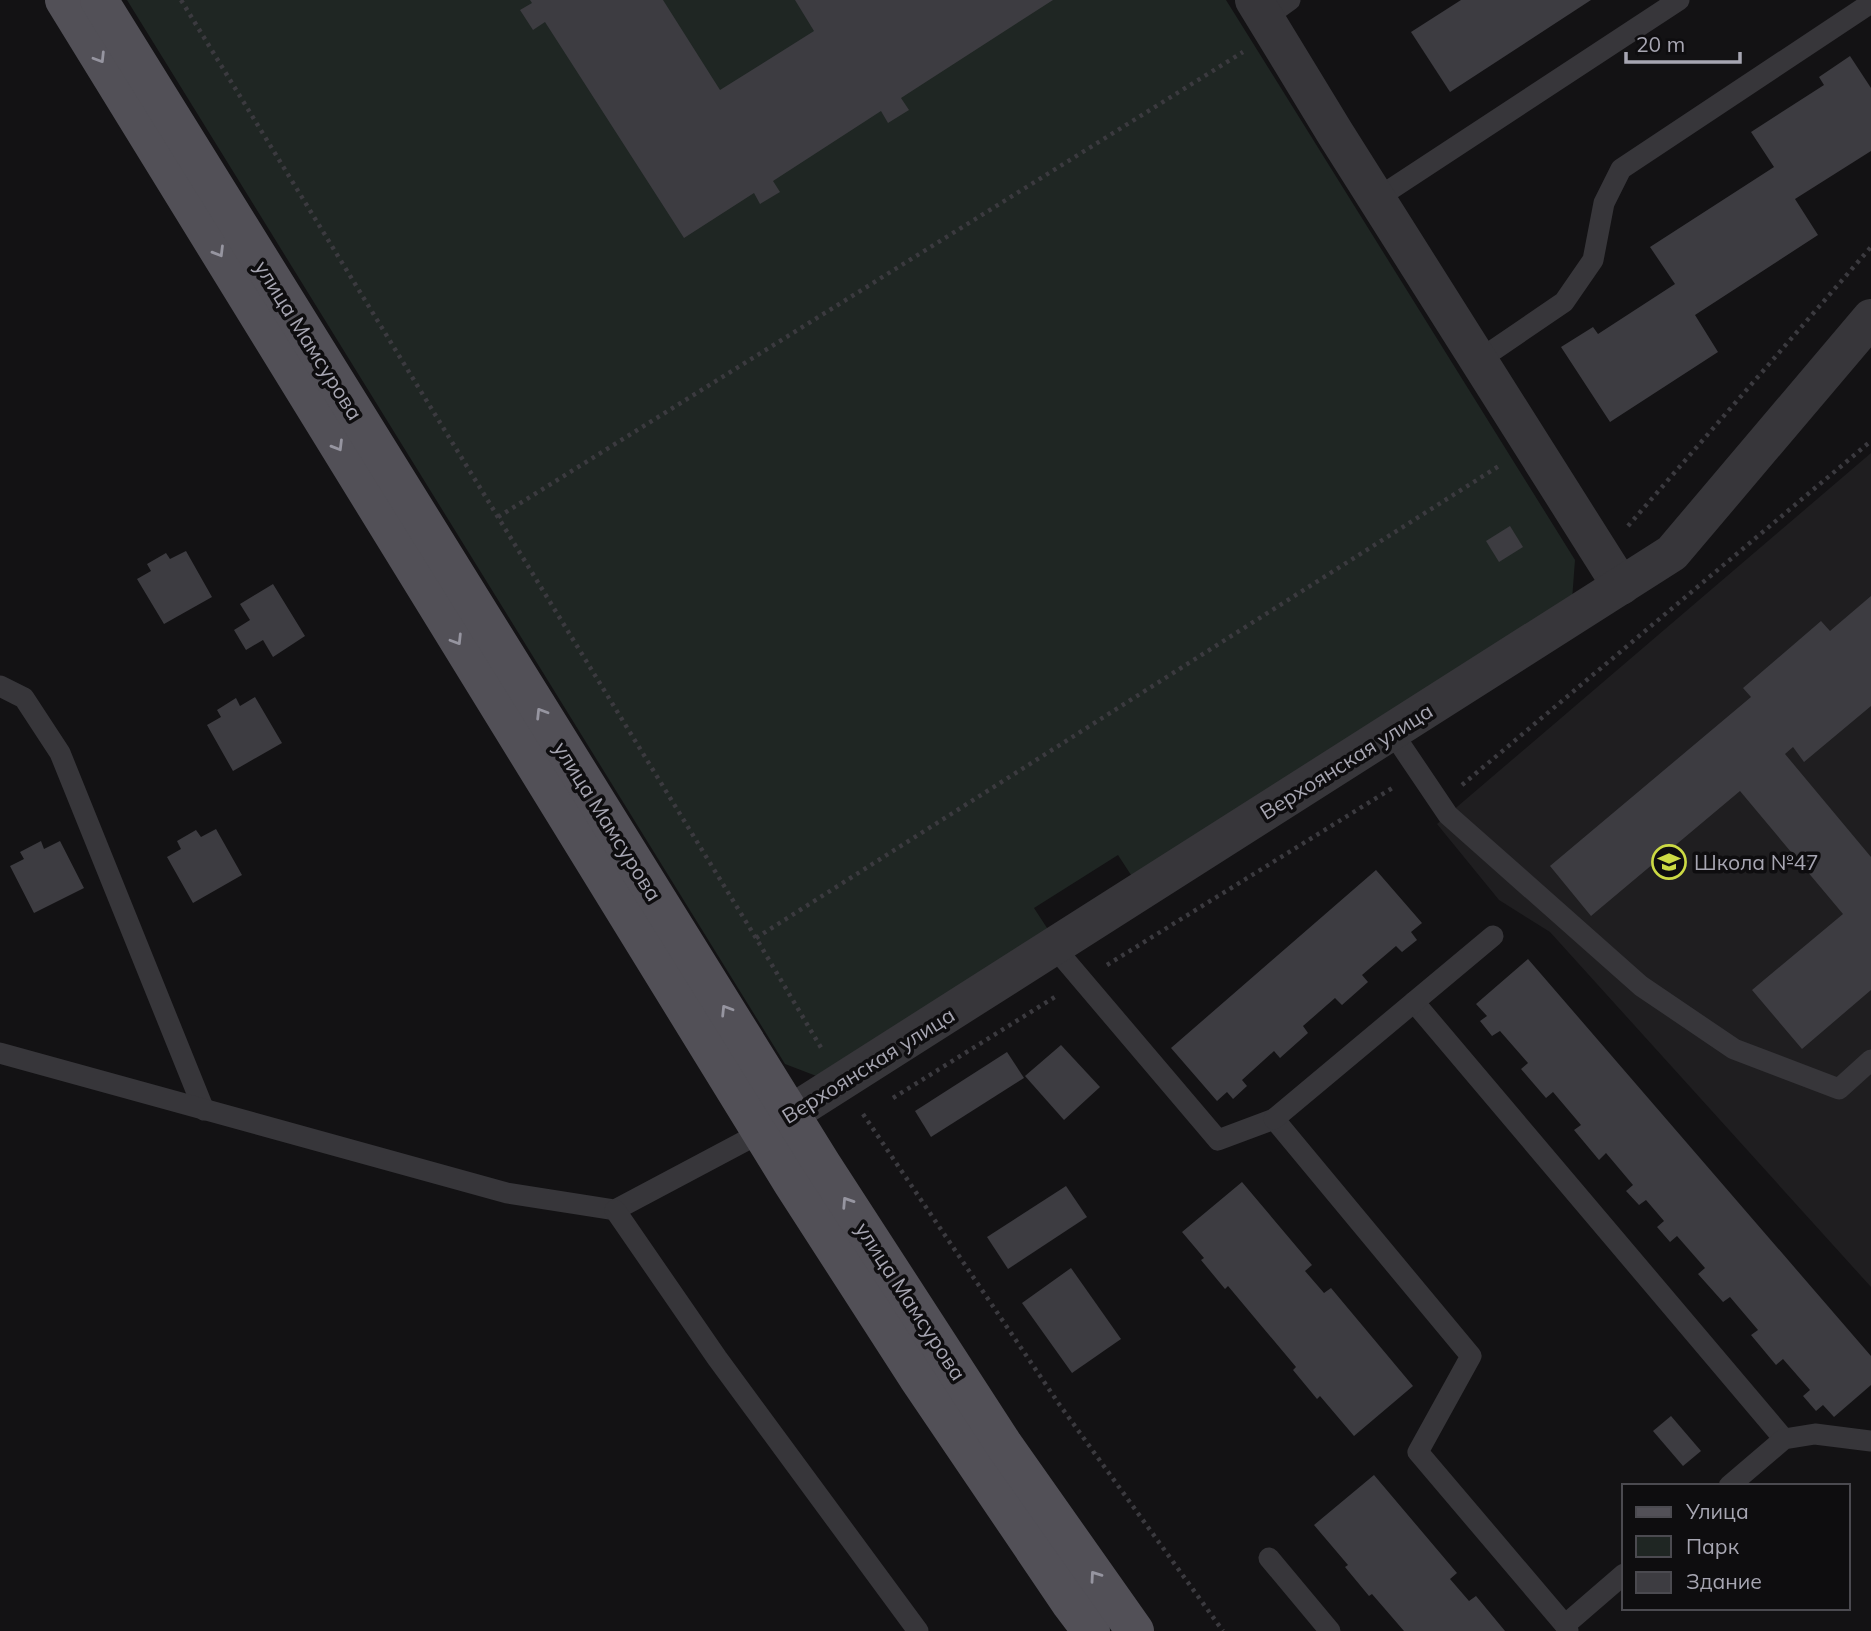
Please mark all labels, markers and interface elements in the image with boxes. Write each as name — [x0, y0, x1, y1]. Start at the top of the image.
scale bar — [1626, 21, 1740, 65]
text: 20 m — [1636, 31, 1685, 57]
one-way arrow — [91, 50, 104, 63]
one-way arrow — [211, 244, 224, 257]
street label: улица Мамсурова — [249, 255, 369, 425]
one-way arrow — [329, 438, 342, 451]
one-way arrow — [448, 632, 461, 645]
street label: Верхоянская улица — [1255, 697, 1437, 825]
one-way arrow — [536, 708, 549, 721]
street label: улица Мамсурова — [548, 736, 668, 906]
school or university icon: Школа №47 — [1650, 843, 1688, 881]
place label: Школа №47 — [1694, 849, 1819, 875]
street label: Верхоянская улица — [777, 1001, 959, 1129]
one-way arrow — [721, 1005, 734, 1018]
one-way arrow — [843, 1197, 856, 1210]
street label: улица Мамсурова — [850, 1217, 972, 1385]
legend — [1622, 1484, 1850, 1610]
text: Улица — [1685, 1498, 1749, 1524]
text: Парк — [1686, 1533, 1740, 1559]
text: Здание — [1686, 1568, 1762, 1594]
one-way arrow — [1091, 1571, 1103, 1584]

